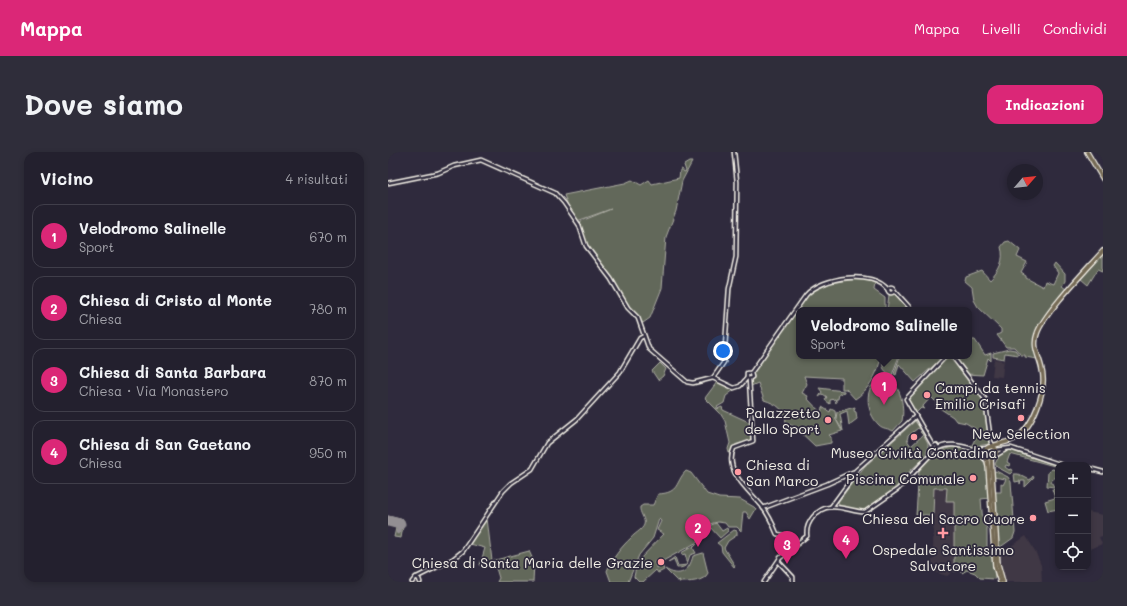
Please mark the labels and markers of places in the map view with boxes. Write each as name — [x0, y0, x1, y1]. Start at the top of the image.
pin: 1 — [871, 372, 897, 405]
place label: Campi da tennis Emilio Crisafi — [935, 378, 1046, 413]
marker: Campi da tennis Emilio Crisafi — [922, 390, 932, 400]
place label: Palazzetto dello Sport — [745, 403, 820, 438]
marker: New Selection — [1016, 413, 1026, 423]
marker: Palazzetto dello Sport — [823, 415, 833, 425]
place label: New Selection — [972, 424, 1070, 443]
marker: Museo Civiltà Contadina — [909, 432, 919, 442]
place label: Museo Civiltà Contadina — [831, 443, 997, 462]
place label: Chiesa di San Marco — [746, 455, 818, 490]
marker: Chiesa di San Marco — [733, 467, 743, 477]
place label: Piscina Comunale — [846, 469, 965, 488]
marker: Piscina Comunale — [968, 473, 978, 483]
place label: Chiesa del Sacro Cuore — [862, 509, 1025, 528]
marker: Chiesa del Sacro Cuore — [1028, 513, 1038, 523]
pin: 2 — [685, 514, 711, 547]
pin: 4 — [833, 526, 859, 559]
marker: Ospedale Santissimo Salvatore — [937, 527, 949, 539]
pin: 3 — [774, 531, 800, 564]
place label: Ospedale Santissimo Salvatore — [872, 540, 1014, 575]
place label: Chiesa di Santa Maria delle Grazie — [412, 553, 653, 572]
marker: Chiesa di Santa Maria delle Grazie — [656, 557, 666, 567]

